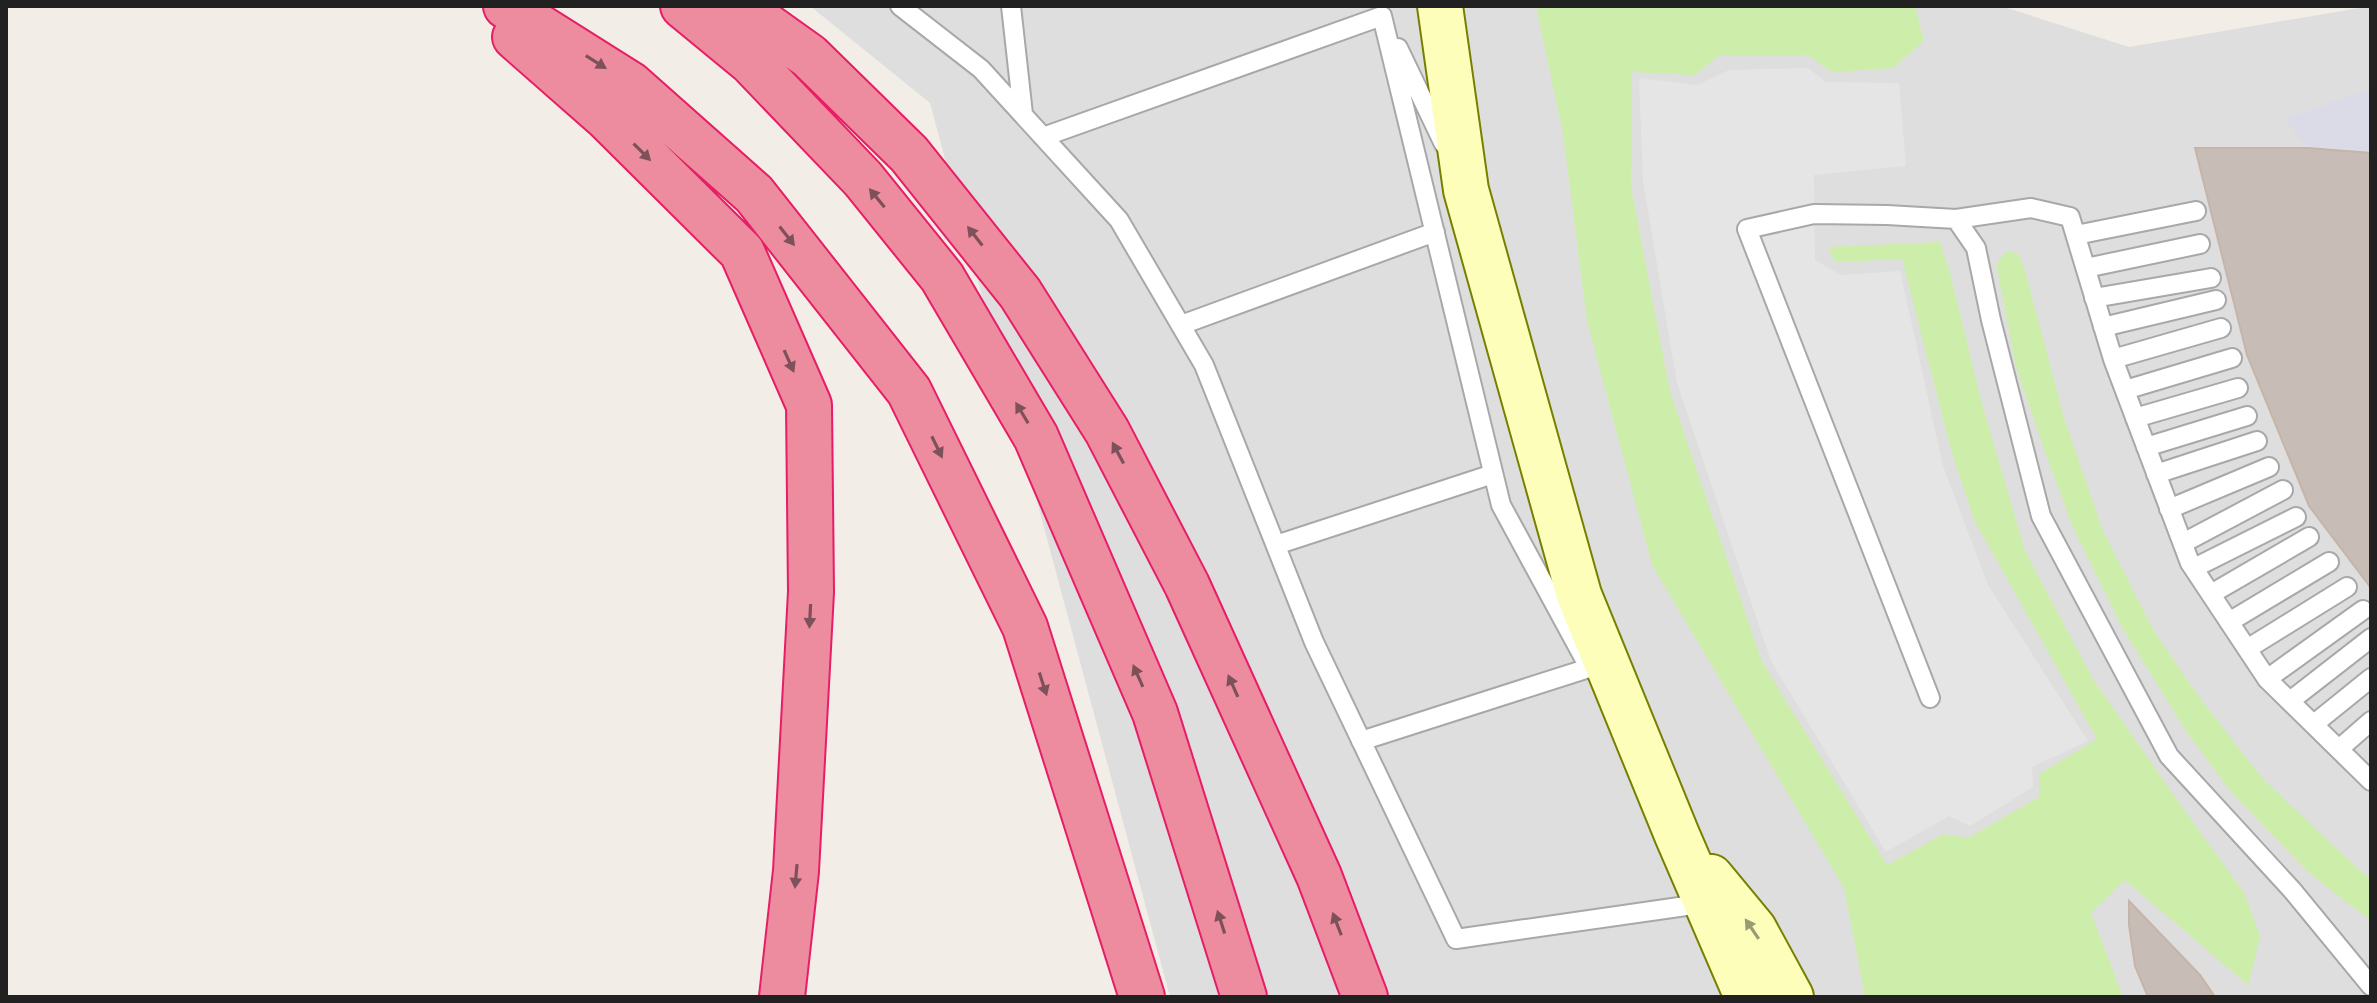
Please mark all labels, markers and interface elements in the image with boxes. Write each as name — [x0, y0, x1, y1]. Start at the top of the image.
one-way arrow — [585, 55, 607, 69]
one-way arrow — [632, 142, 650, 161]
one-way arrow — [870, 188, 886, 208]
one-way arrow — [778, 226, 795, 246]
one-way arrow — [967, 226, 984, 246]
one-way arrow — [783, 349, 796, 372]
one-way arrow — [1015, 402, 1029, 424]
one-way arrow — [930, 436, 944, 459]
one-way arrow — [1112, 442, 1126, 464]
one-way arrow — [803, 604, 816, 629]
one-way arrow — [1132, 664, 1145, 688]
one-way arrow — [1038, 672, 1050, 696]
one-way arrow — [1226, 674, 1240, 698]
one-way arrow — [789, 864, 802, 889]
one-way arrow — [1214, 910, 1227, 934]
one-way arrow — [1330, 912, 1343, 936]
one-way arrow — [1745, 919, 1760, 940]

